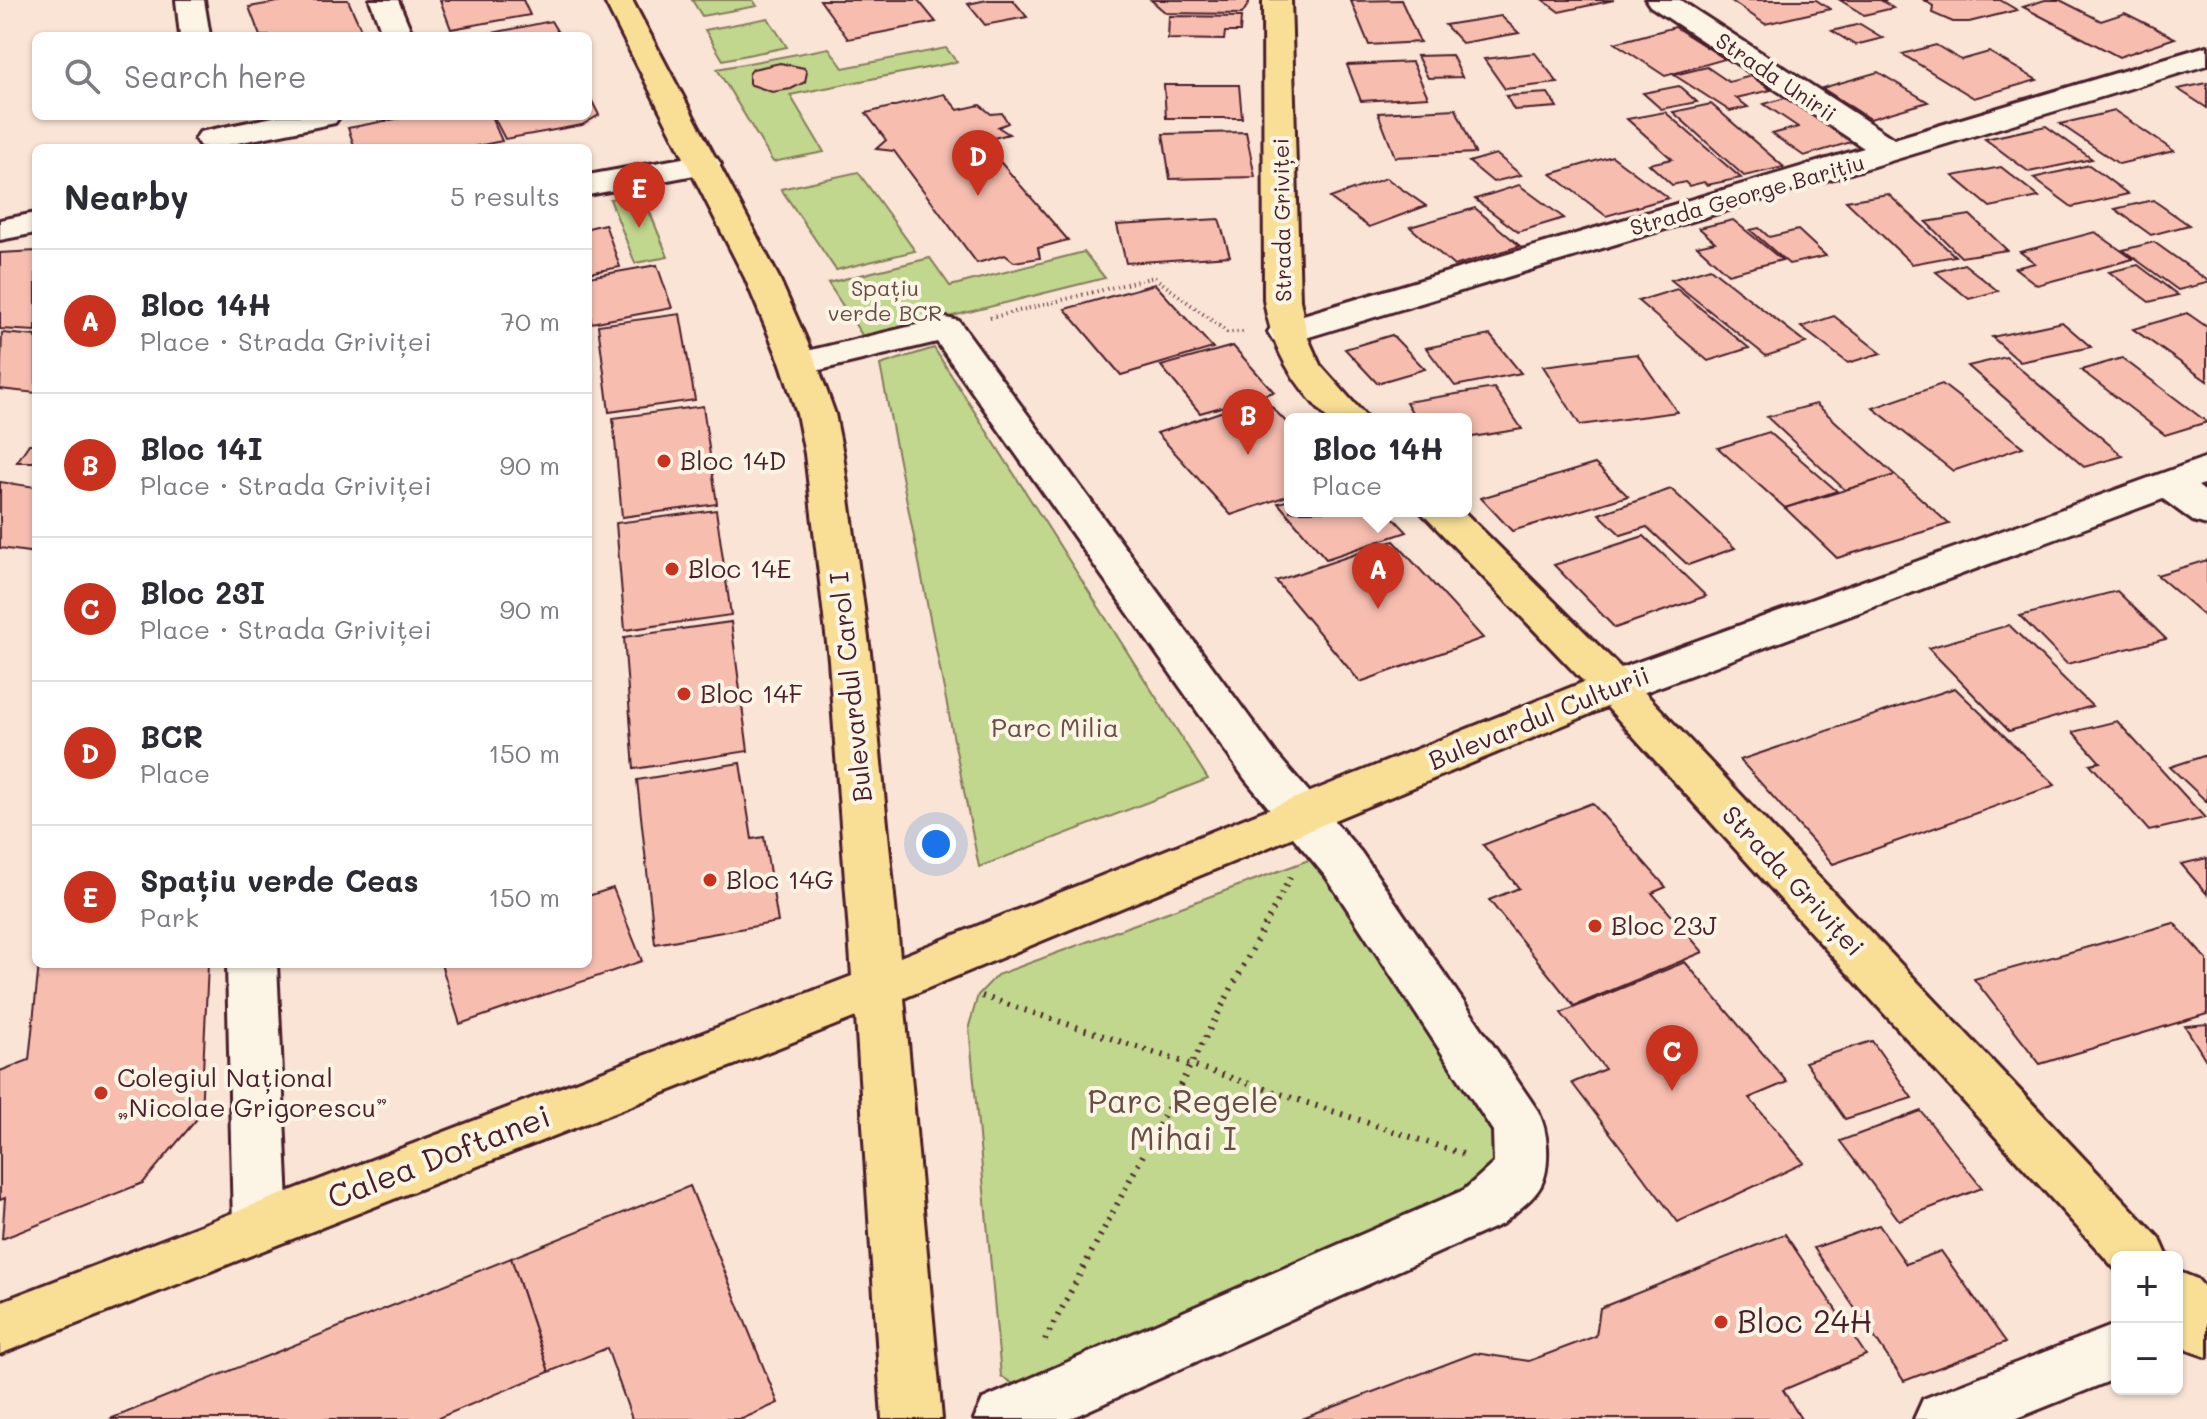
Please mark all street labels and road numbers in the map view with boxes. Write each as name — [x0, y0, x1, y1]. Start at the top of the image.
street label: Strada Unirii — [1710, 26, 1842, 128]
street label: Strada Griviței — [1266, 138, 1297, 302]
street label: Strada George Barițiu — [1626, 147, 1867, 242]
street label: Bulevardul Carol I — [821, 570, 879, 804]
street label: Bulevardul Culturii — [1423, 657, 1654, 777]
street label: Strada Griviței — [1715, 798, 1872, 963]
street label: Calea Doftanei — [321, 1093, 556, 1217]

